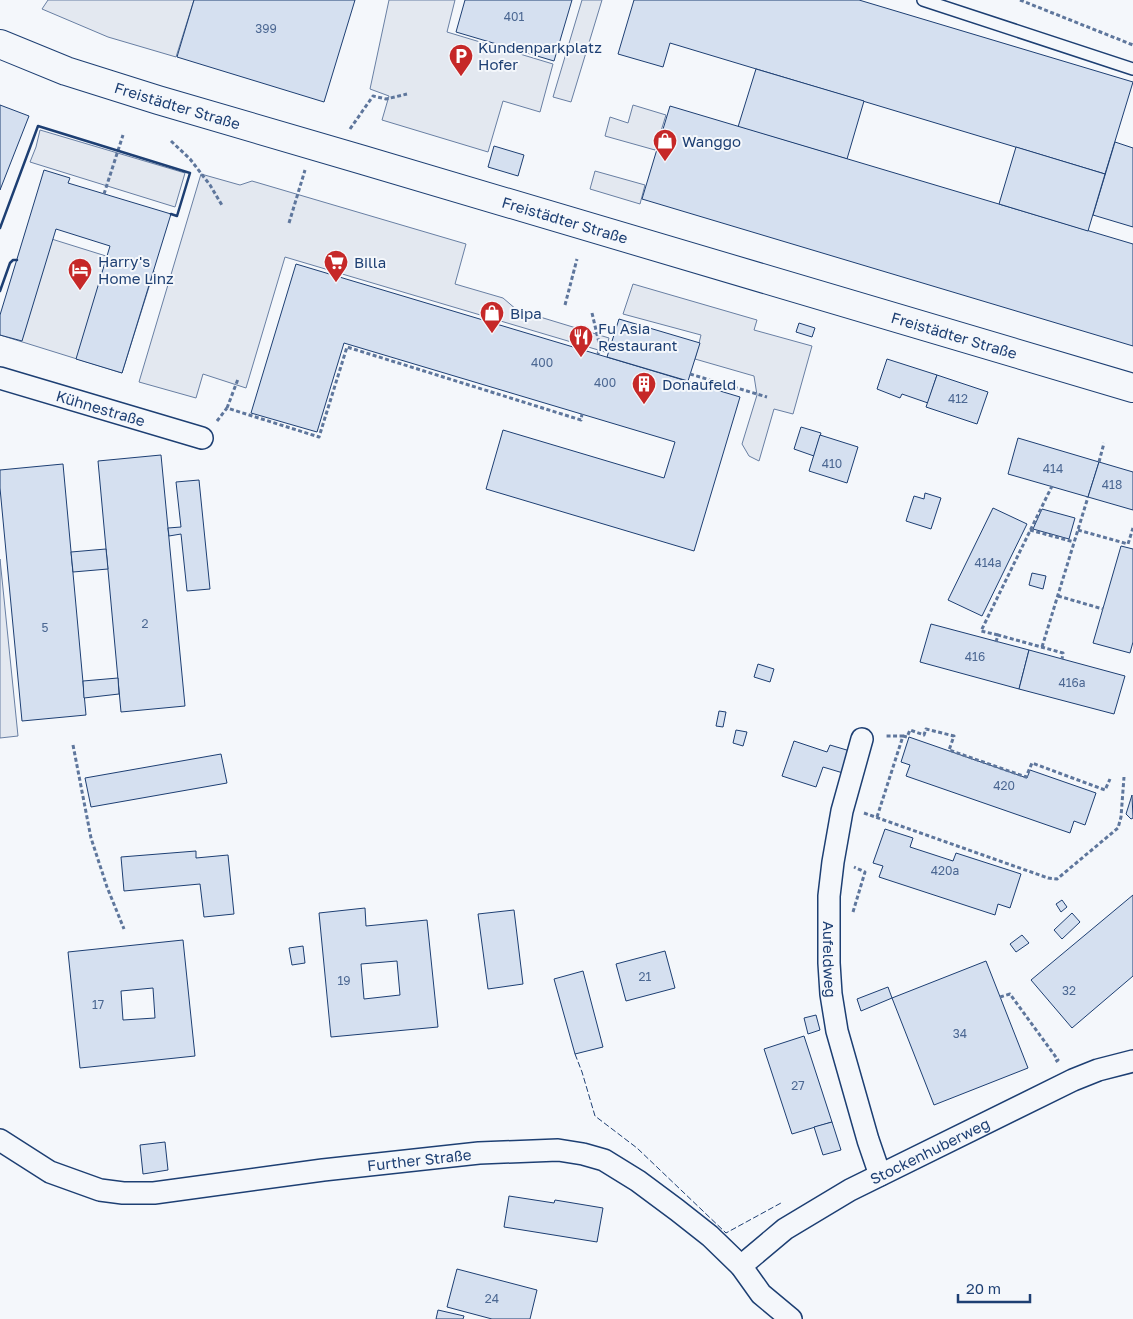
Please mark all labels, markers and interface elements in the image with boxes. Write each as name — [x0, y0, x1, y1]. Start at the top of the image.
house number: 401 — [504, 9, 524, 24]
house number: 399 — [255, 21, 277, 36]
place label: Kundenparkplatz Hofer — [478, 38, 602, 73]
parking icon: Kundenparkplatz Hofer — [448, 43, 474, 77]
street label: Freistädter Straße — [112, 78, 243, 133]
shop icon: Wanggo — [652, 128, 678, 162]
place label: Wanggo — [682, 132, 741, 150]
street label: Freistädter Straße — [500, 193, 630, 247]
supermarket icon: Billa — [323, 249, 349, 283]
place label: Harry's Home Linz — [98, 252, 174, 287]
place label: Billa — [354, 253, 386, 271]
hotel icon: Harry's Home Linz — [67, 257, 93, 291]
shop icon: Bipa — [479, 300, 505, 334]
place label: Bipa — [510, 304, 542, 322]
street label: Freistädter Straße — [889, 308, 1020, 362]
place label: Fu Asia Restaurant — [598, 319, 678, 354]
restaurant icon: Fu Asia Restaurant — [568, 324, 594, 358]
house number: 400 — [531, 355, 553, 370]
building icon: Donaufeld — [631, 371, 657, 405]
house number: 400 — [594, 375, 616, 390]
place label: Donaufeld — [662, 375, 736, 393]
street label: Kühnestraße — [54, 386, 148, 430]
house number: 412 — [948, 391, 968, 406]
house number: 410 — [822, 456, 842, 471]
house number: 414 — [1043, 461, 1063, 476]
house number: 418 — [1102, 477, 1122, 492]
house number: 414a — [974, 555, 1002, 570]
house number: 2 — [142, 616, 149, 631]
house number: 5 — [42, 620, 49, 635]
house number: 416 — [965, 649, 985, 664]
house number: 416a — [1058, 675, 1086, 690]
house number: 420 — [993, 778, 1015, 793]
house number: 420a — [931, 863, 959, 878]
street label: Aufeldweg — [820, 921, 840, 998]
house number: 21 — [639, 969, 652, 984]
house number: 19 — [337, 973, 351, 988]
house number: 32 — [1062, 983, 1076, 998]
house number: 17 — [92, 997, 104, 1012]
house number: 34 — [953, 1026, 967, 1041]
house number: 27 — [791, 1078, 805, 1093]
street label: Stockenhuberweg — [867, 1114, 992, 1188]
street label: Further Straße — [366, 1145, 472, 1174]
scale bar — [958, 1272, 1030, 1304]
text: 20 m — [966, 1279, 1001, 1297]
house number: 24 — [485, 1291, 499, 1306]

